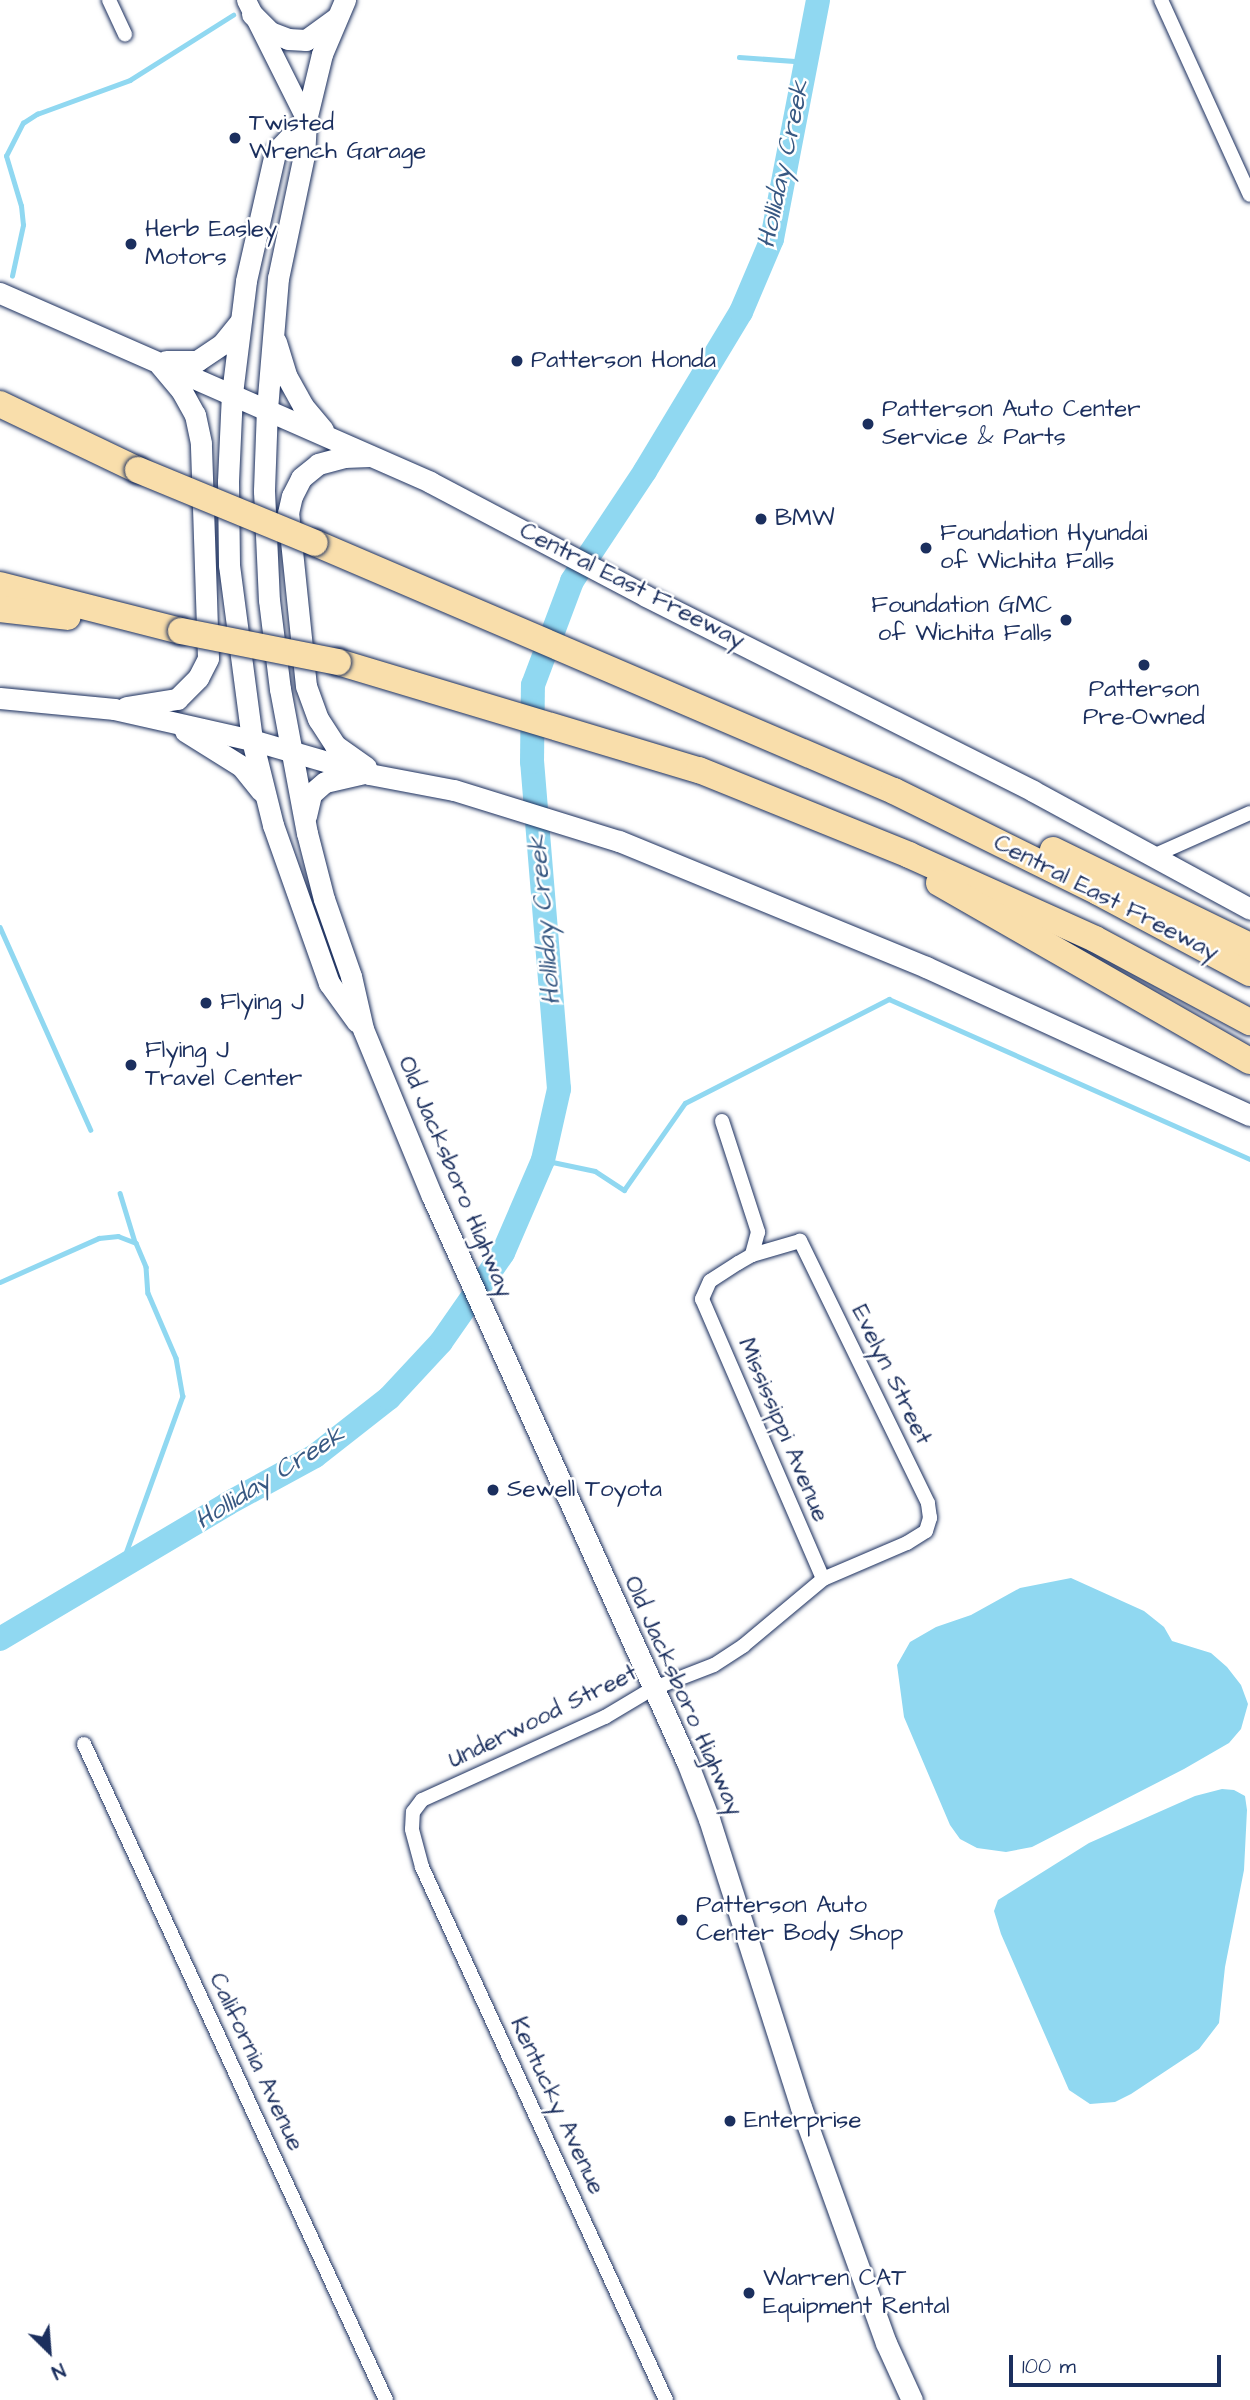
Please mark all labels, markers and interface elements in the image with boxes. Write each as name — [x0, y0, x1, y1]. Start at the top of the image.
water label: Holliday Creek — [751, 77, 817, 251]
place label: Twisted Wrench Garage — [249, 110, 426, 166]
marker: Twisted Wrench Garage — [227, 130, 243, 146]
place label: Herb Easley Motors — [145, 216, 277, 272]
marker: Herb Easley Motors — [123, 236, 139, 252]
place label: Patterson Honda — [531, 347, 716, 375]
marker: Patterson Honda — [509, 353, 525, 369]
place label: Patterson Auto Center Service & Parts — [882, 396, 1141, 452]
marker: Patterson Auto Center Service & Parts — [860, 416, 876, 432]
place label: BMW — [775, 505, 834, 533]
marker: BMW — [753, 511, 769, 527]
street label: Central East Freeway — [515, 517, 749, 655]
place label: Foundation Hyundai of Wichita Falls — [940, 520, 1147, 576]
marker: Foundation Hyundai of Wichita Falls — [918, 540, 934, 556]
place label: Foundation GMC of Wichita Falls — [871, 592, 1052, 648]
marker: Foundation GMC of Wichita Falls — [1058, 612, 1074, 628]
marker: Patterson Pre-Owned — [1136, 657, 1152, 673]
place label: Patterson Pre-Owned — [1083, 676, 1205, 732]
street label: Central East Freeway — [989, 829, 1223, 967]
water label: Holliday Creek — [522, 834, 568, 1006]
place label: Flying J — [220, 989, 304, 1017]
marker: Flying J — [198, 995, 214, 1011]
place label: Flying J Travel Center — [145, 1037, 302, 1093]
street label: Old Jacksboro Highway — [391, 1052, 519, 1302]
marker: Flying J Travel Center — [123, 1057, 139, 1073]
street label: Evelyn Street — [845, 1300, 937, 1450]
street label: Mississippi Avenue — [731, 1334, 835, 1526]
water label: Holliday Creek — [189, 1420, 351, 1536]
place label: Sewell Toyota — [507, 1476, 662, 1504]
marker: Sewell Toyota — [485, 1482, 501, 1498]
street label: Old Jacksboro Highway — [617, 1572, 749, 1820]
street label: Underwood Street — [444, 1659, 642, 1775]
place label: Patterson Auto Center Body Shop — [696, 1892, 903, 1948]
marker: Patterson Auto Center Body Shop — [674, 1912, 690, 1928]
street label: California Avenue — [202, 1968, 310, 2156]
street label: Kentucky Avenue — [503, 2013, 611, 2199]
place label: Enterprise — [744, 2107, 861, 2135]
marker: Enterprise — [722, 2113, 738, 2129]
place label: Warren CAT Equipment Rental — [763, 2265, 949, 2321]
marker: Warren CAT Equipment Rental — [741, 2285, 757, 2301]
north arrow — [14, 2316, 84, 2386]
scale bar — [1012, 2340, 1224, 2384]
text: 100 m — [1022, 2352, 1076, 2381]
text: N — [47, 2356, 69, 2385]

